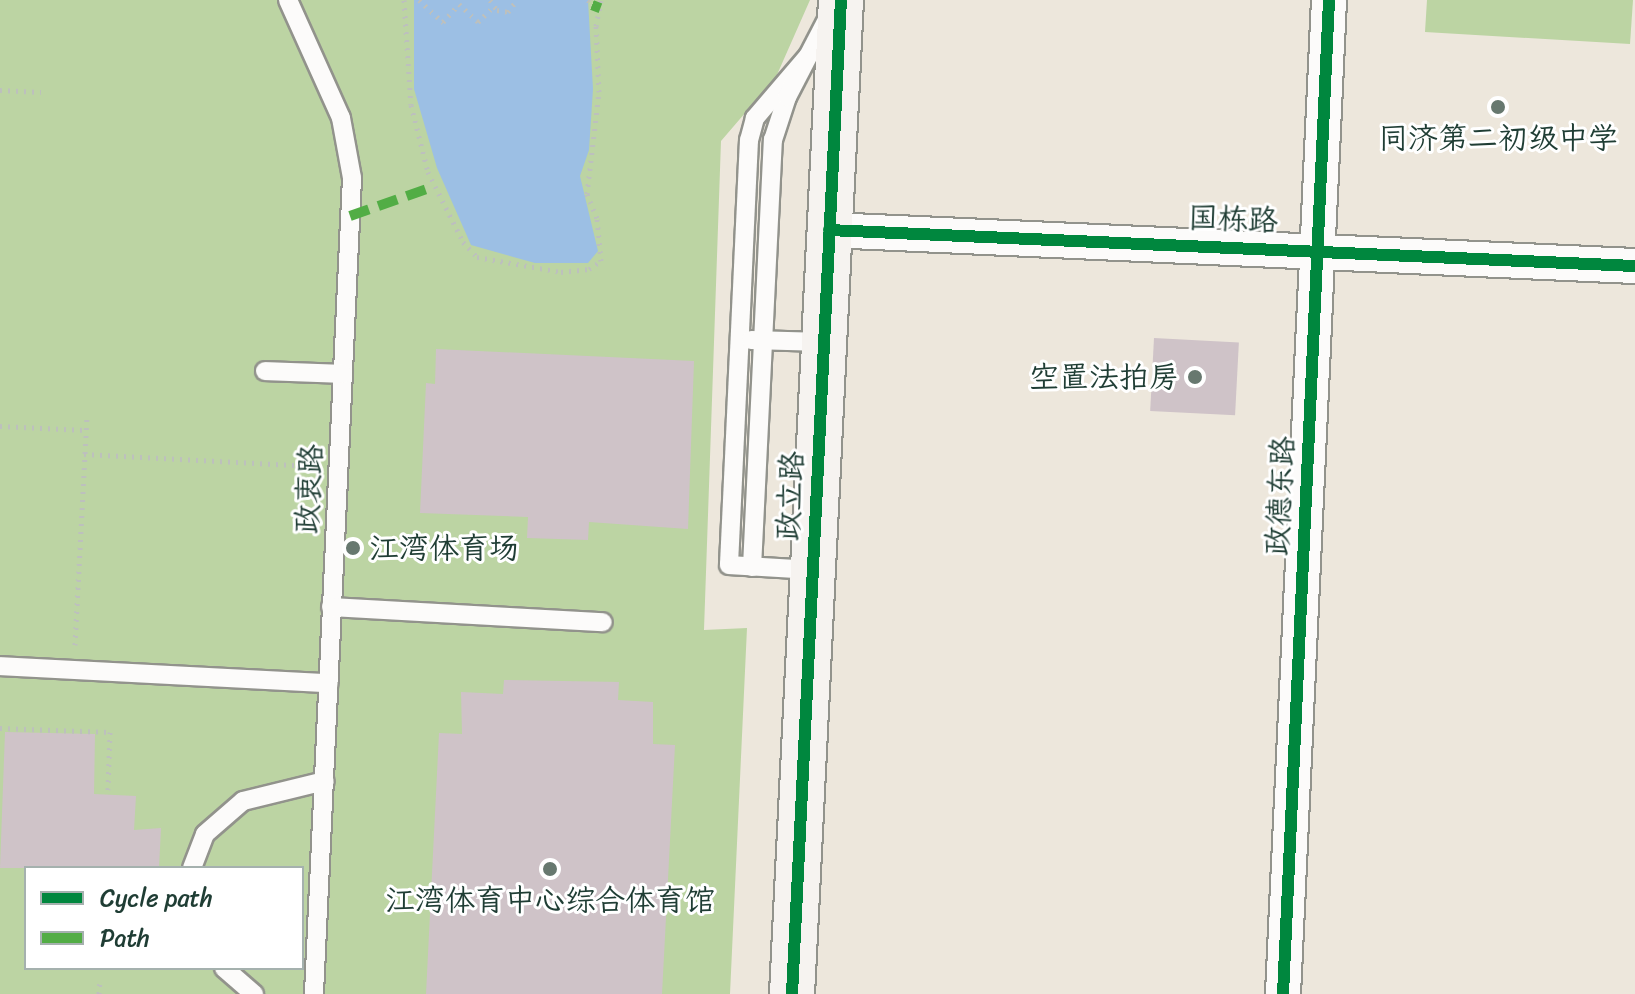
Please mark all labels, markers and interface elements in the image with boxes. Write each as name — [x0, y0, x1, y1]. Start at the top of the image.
marker: 同济第二初级中学 — [1489, 98, 1507, 116]
place label: 同济第二初级中学 — [1378, 120, 1618, 156]
street label: 国栋路 — [1187, 199, 1279, 239]
place label: 空置法拍房 — [1029, 359, 1179, 395]
marker: 空置法拍房 — [1186, 368, 1204, 386]
street label: 政德东路 — [1259, 435, 1301, 557]
street label: 政衷路 — [289, 443, 329, 535]
street label: 政立路 — [770, 450, 810, 542]
place label: 江湾体育场 — [369, 530, 519, 566]
marker: 江湾体育场 — [344, 539, 362, 557]
marker: 江湾体育中心综合体育馆 — [541, 860, 559, 878]
legend — [24, 866, 304, 970]
text: Cycle path — [100, 877, 213, 919]
place label: 江湾体育中心综合体育馆 — [385, 882, 715, 918]
text: Path — [100, 917, 150, 959]

